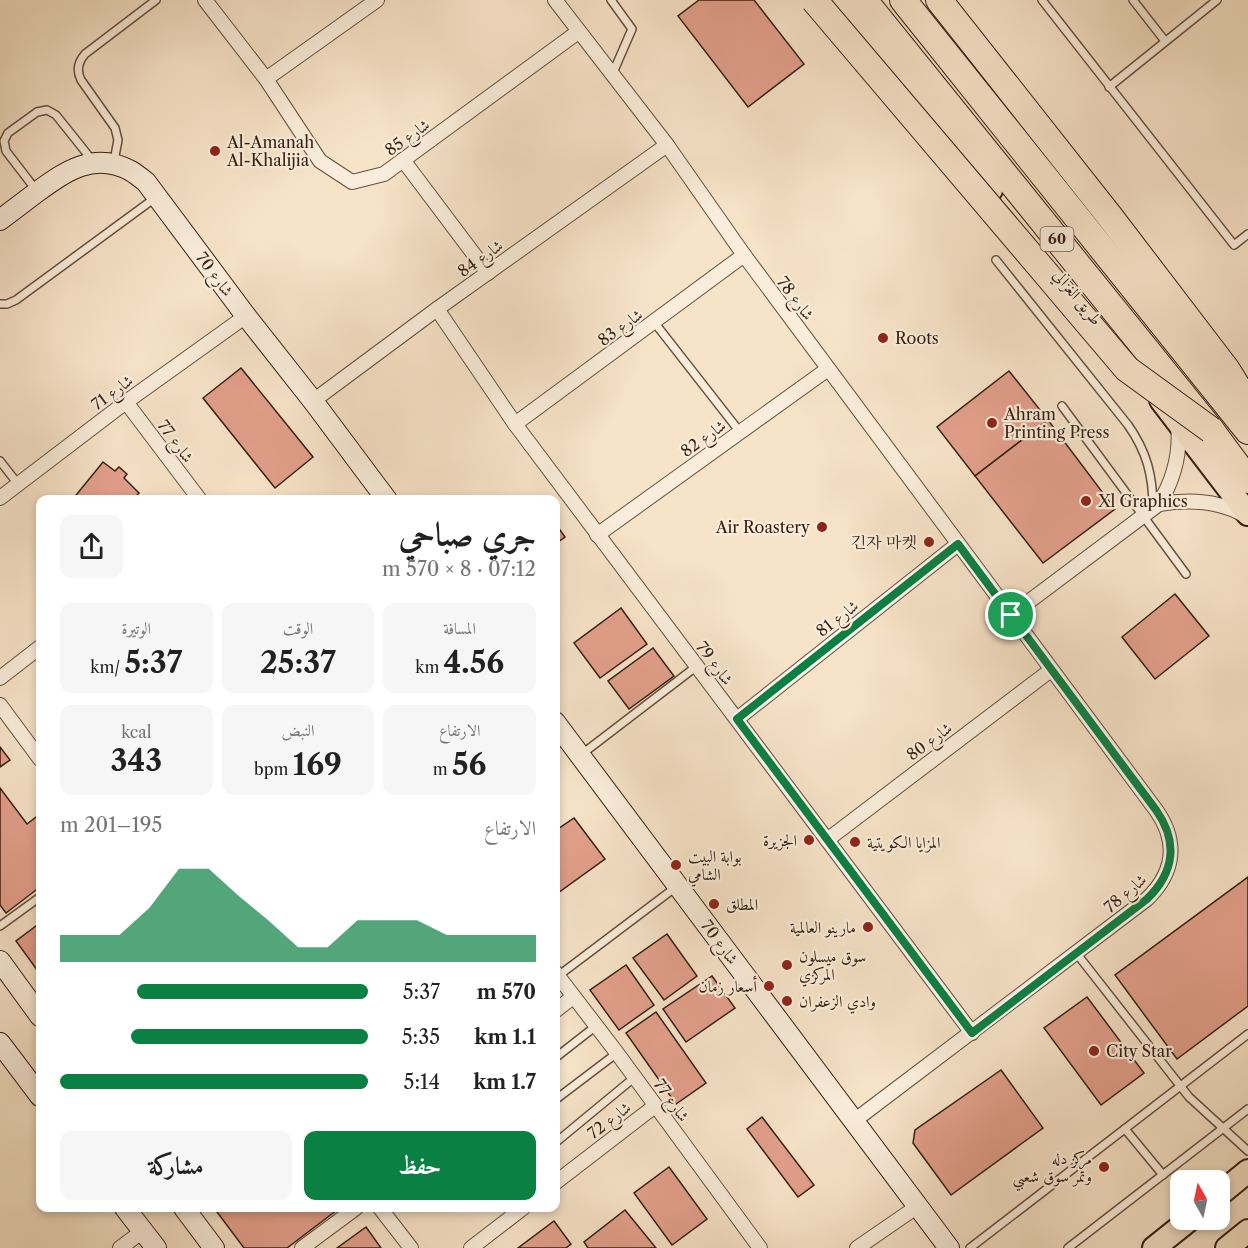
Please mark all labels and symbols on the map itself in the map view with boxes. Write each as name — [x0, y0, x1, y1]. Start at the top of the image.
street label: شارع 85 — [381, 114, 436, 163]
place label: Al-Amanah Al-Khalijia — [226, 132, 314, 170]
marker: Al-Amanah Al-Khalijia — [208, 144, 222, 158]
road number: 60 — [1040, 227, 1074, 251]
street label: شارع 84 — [454, 235, 509, 284]
street label: شارع 70 — [189, 248, 238, 302]
street label: طريق الغزالي — [1047, 265, 1107, 331]
street label: شارع 78 — [770, 272, 819, 326]
street label: شارع 83 — [594, 304, 649, 353]
place label: Roots — [895, 328, 939, 348]
marker: Roots — [876, 331, 890, 345]
street label: شارع 71 — [87, 370, 139, 417]
place label: Ahram Printing Press — [1003, 404, 1109, 442]
street label: شارع 82 — [677, 415, 732, 464]
street label: شارع 77 — [150, 416, 198, 469]
marker: Ahram Printing Press — [985, 416, 999, 430]
place label: Xl Graphics — [1097, 491, 1188, 511]
marker: Xl Graphics — [1079, 494, 1093, 508]
place label: Air Roastery — [715, 517, 811, 537]
marker: Air Roastery — [815, 520, 829, 534]
place label: 긴자 마켓 — [851, 532, 917, 552]
marker: 긴자 마켓 — [922, 535, 936, 549]
pin — [985, 589, 1036, 640]
street label: شارع 81 — [812, 595, 865, 644]
street label: شارع 79 — [689, 637, 738, 691]
street label: شارع 80 — [902, 717, 958, 768]
place label: الجزيرة — [763, 830, 797, 851]
place label: المزايا الكويتية — [867, 832, 940, 853]
marker: الجزيرة — [802, 833, 816, 847]
marker: المزايا الكويتية — [848, 835, 862, 849]
place label: بوابة البيت الشامي — [688, 846, 742, 887]
marker: بوابة البيت الشامي — [669, 858, 683, 872]
street label: شارع 78 — [1100, 869, 1153, 920]
place label: المطلق — [726, 894, 758, 914]
marker: المطلق — [707, 897, 721, 911]
street label: شارع 70 — [694, 916, 743, 970]
place label: مارينو العالمية — [790, 917, 856, 938]
marker: مارينو العالمية — [861, 920, 875, 934]
place label: سوق ميسلون المركزي — [799, 946, 866, 987]
marker: سوق ميسلون المركزي — [780, 958, 794, 972]
place label: أسعار زمان — [699, 975, 757, 996]
marker: أسعار زمان — [762, 979, 776, 993]
place label: وادي الزعفران — [799, 991, 876, 1014]
marker: وادي الزعفران — [780, 994, 794, 1008]
place label: City Star — [1106, 1041, 1172, 1061]
marker: City Star — [1087, 1044, 1101, 1058]
street label: شارع 77 — [647, 1075, 694, 1128]
street label: شارع 72 — [583, 1097, 637, 1146]
place label: مركز دله وتمر سوق شعبي — [1012, 1148, 1092, 1192]
marker: مركز دله وتمر سوق شعبي — [1097, 1160, 1111, 1174]
north arrow — [1170, 1170, 1230, 1230]

